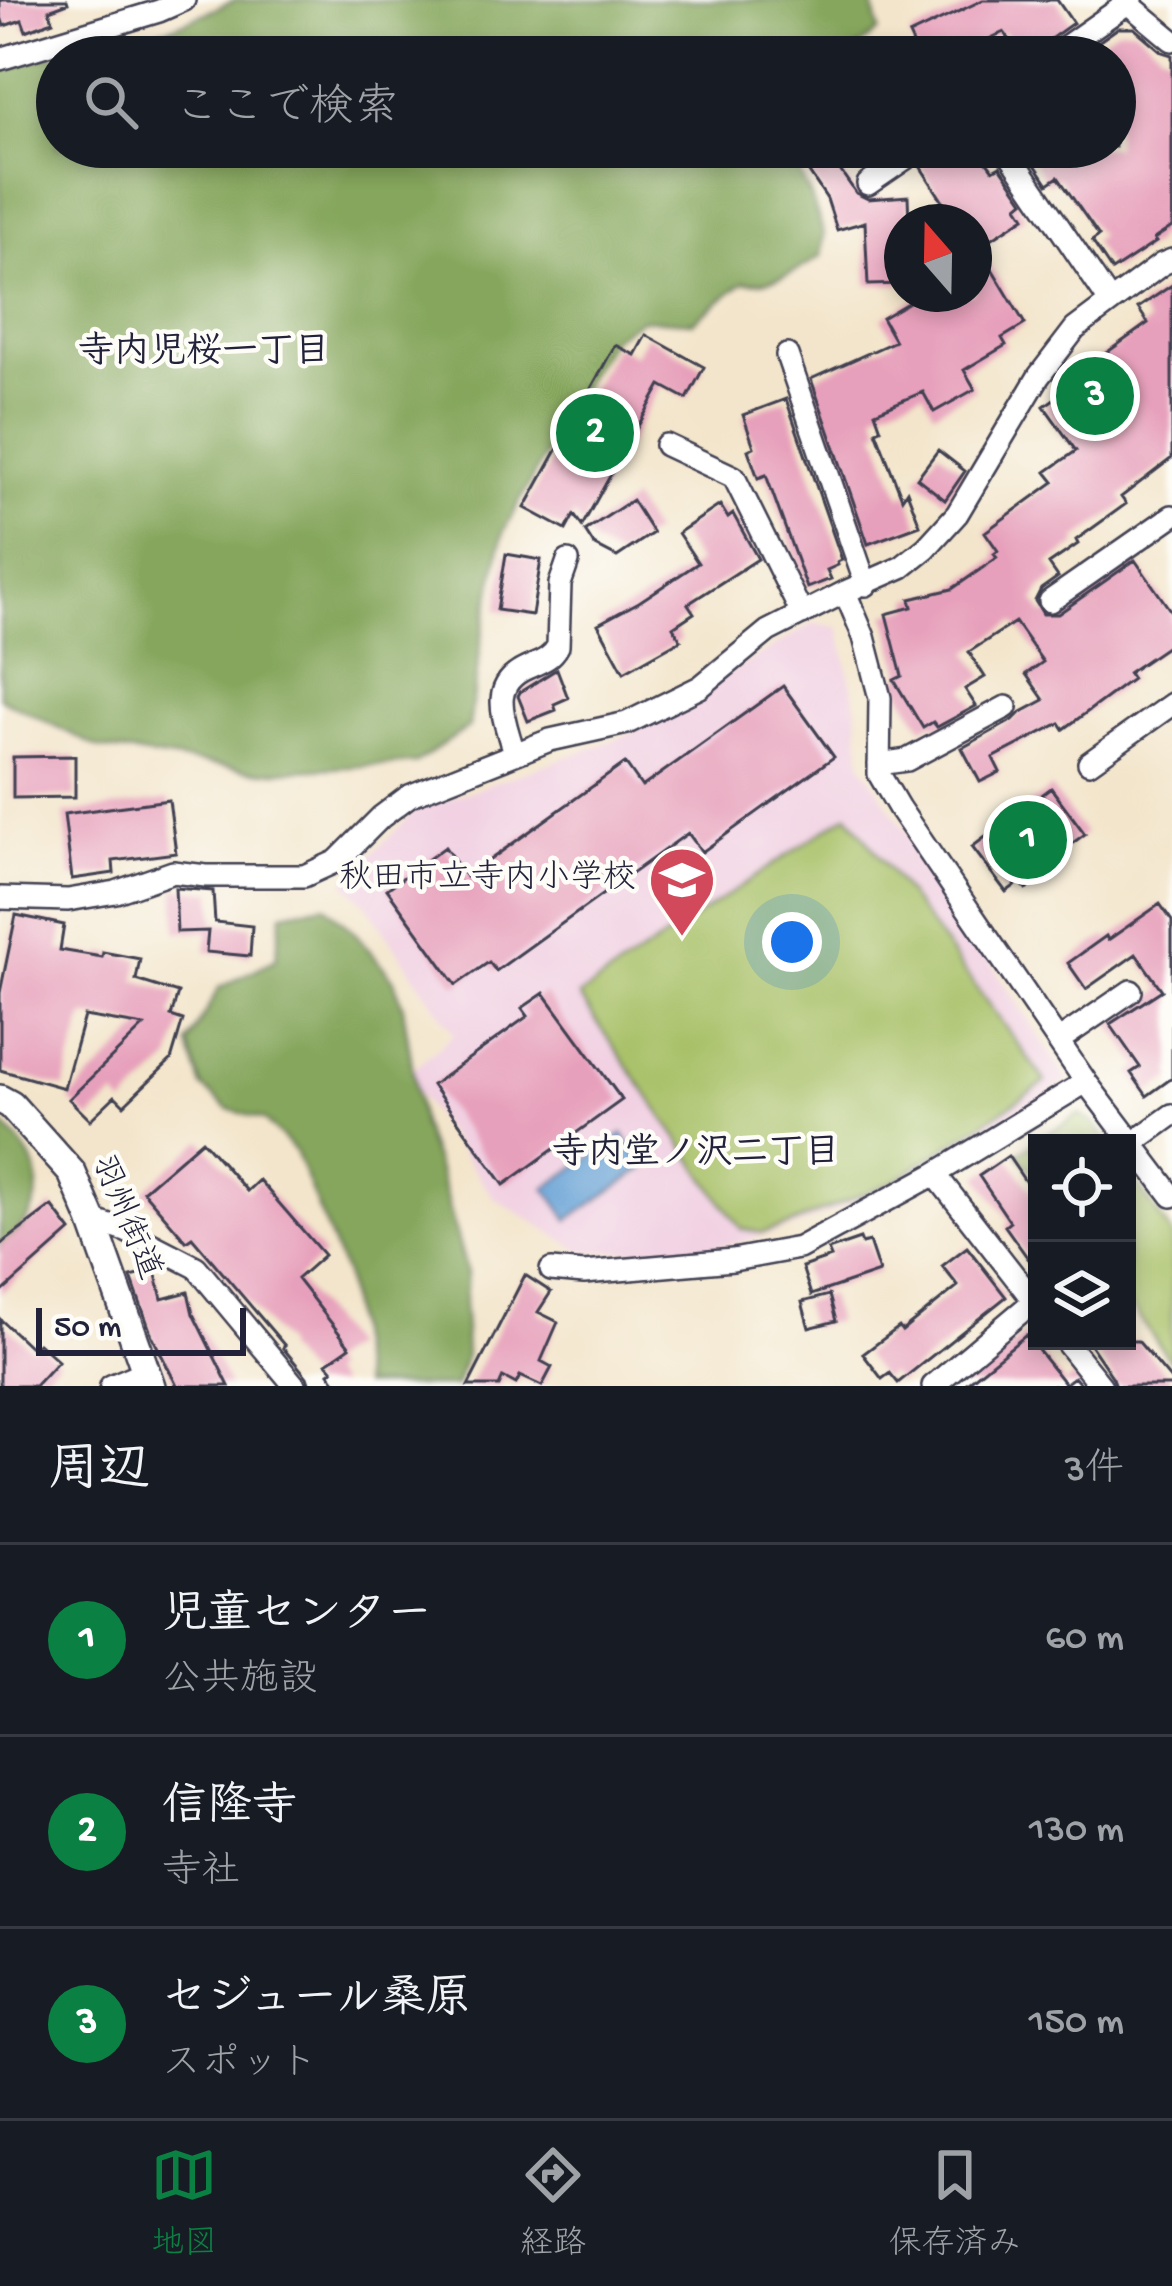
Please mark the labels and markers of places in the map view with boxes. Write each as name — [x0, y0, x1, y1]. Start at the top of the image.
pin: 3 — [1056, 351, 1134, 441]
pin: 2 — [556, 388, 634, 478]
pin: 1 — [989, 795, 1067, 885]
school or university icon: 秋田市立寺内小学校 — [647, 845, 717, 939]
place label: 秋田市立寺内小学校 — [339, 859, 636, 899]

